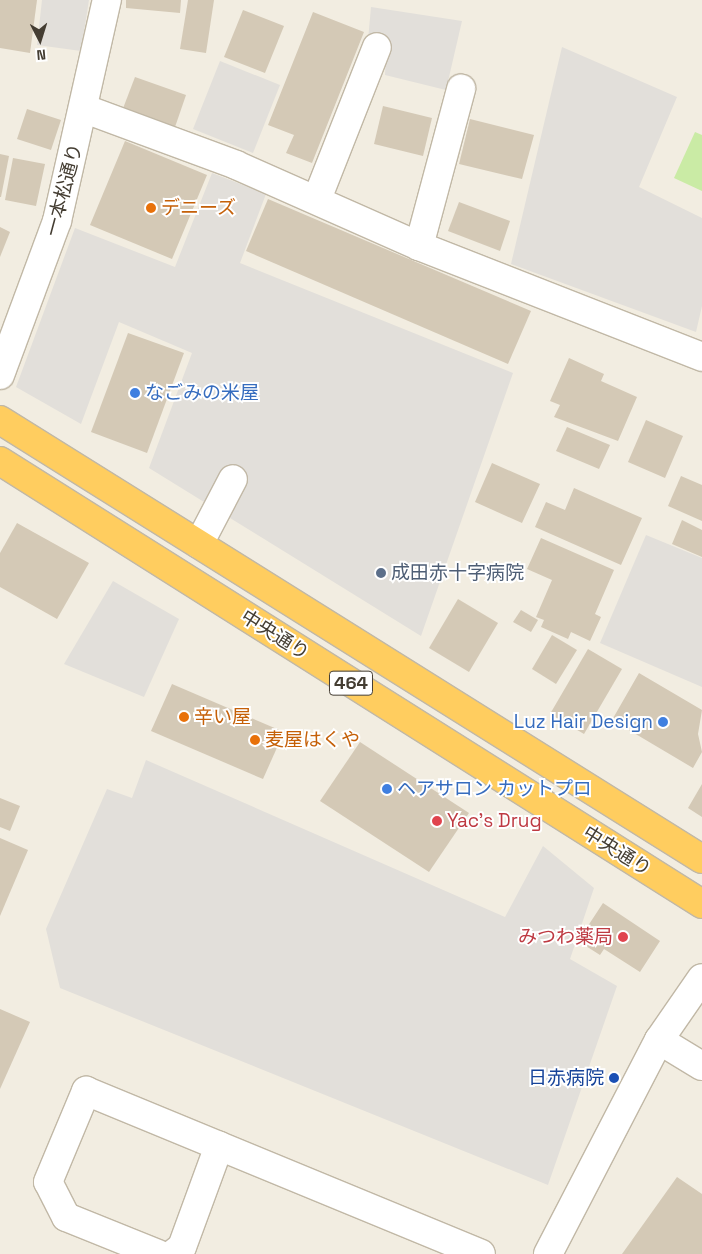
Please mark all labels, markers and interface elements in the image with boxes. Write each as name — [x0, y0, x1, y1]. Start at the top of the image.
north arrow — [15, 15, 65, 65]
text: N — [36, 46, 47, 64]
street label: 一本松通り — [41, 141, 87, 239]
place label: デニーズ — [161, 197, 237, 219]
marker: デニーズ — [145, 202, 157, 214]
place label: なごみの米屋 — [145, 382, 259, 404]
marker: なごみの米屋 — [129, 387, 141, 399]
place label: 成田赤十字病院 — [391, 562, 524, 584]
marker: 成田赤十字病院 — [375, 567, 387, 579]
street label: 中央通り — [237, 605, 313, 665]
road number: 464 — [328, 668, 374, 698]
place label: 辛い屋 — [194, 706, 251, 728]
marker: 辛い屋 — [178, 711, 190, 723]
place label: Luz Hair Design — [514, 711, 653, 733]
marker: Luz Hair Design — [657, 716, 669, 728]
place label: 麦屋はくや — [265, 729, 360, 751]
marker: 麦屋はくや — [249, 734, 261, 746]
place label: ヘアサロン カットプロ — [397, 778, 592, 800]
marker: ヘアサロン カットプロ — [381, 783, 393, 795]
place label: Yac's Drug — [447, 810, 542, 832]
marker: Yac's Drug — [431, 815, 443, 827]
street label: 中央通り — [579, 821, 655, 881]
place label: みつわ薬局 — [518, 926, 613, 948]
marker: みつわ薬局 — [617, 931, 629, 943]
place label: 日赤病院 — [528, 1067, 604, 1089]
marker: 日赤病院 — [608, 1072, 620, 1084]

